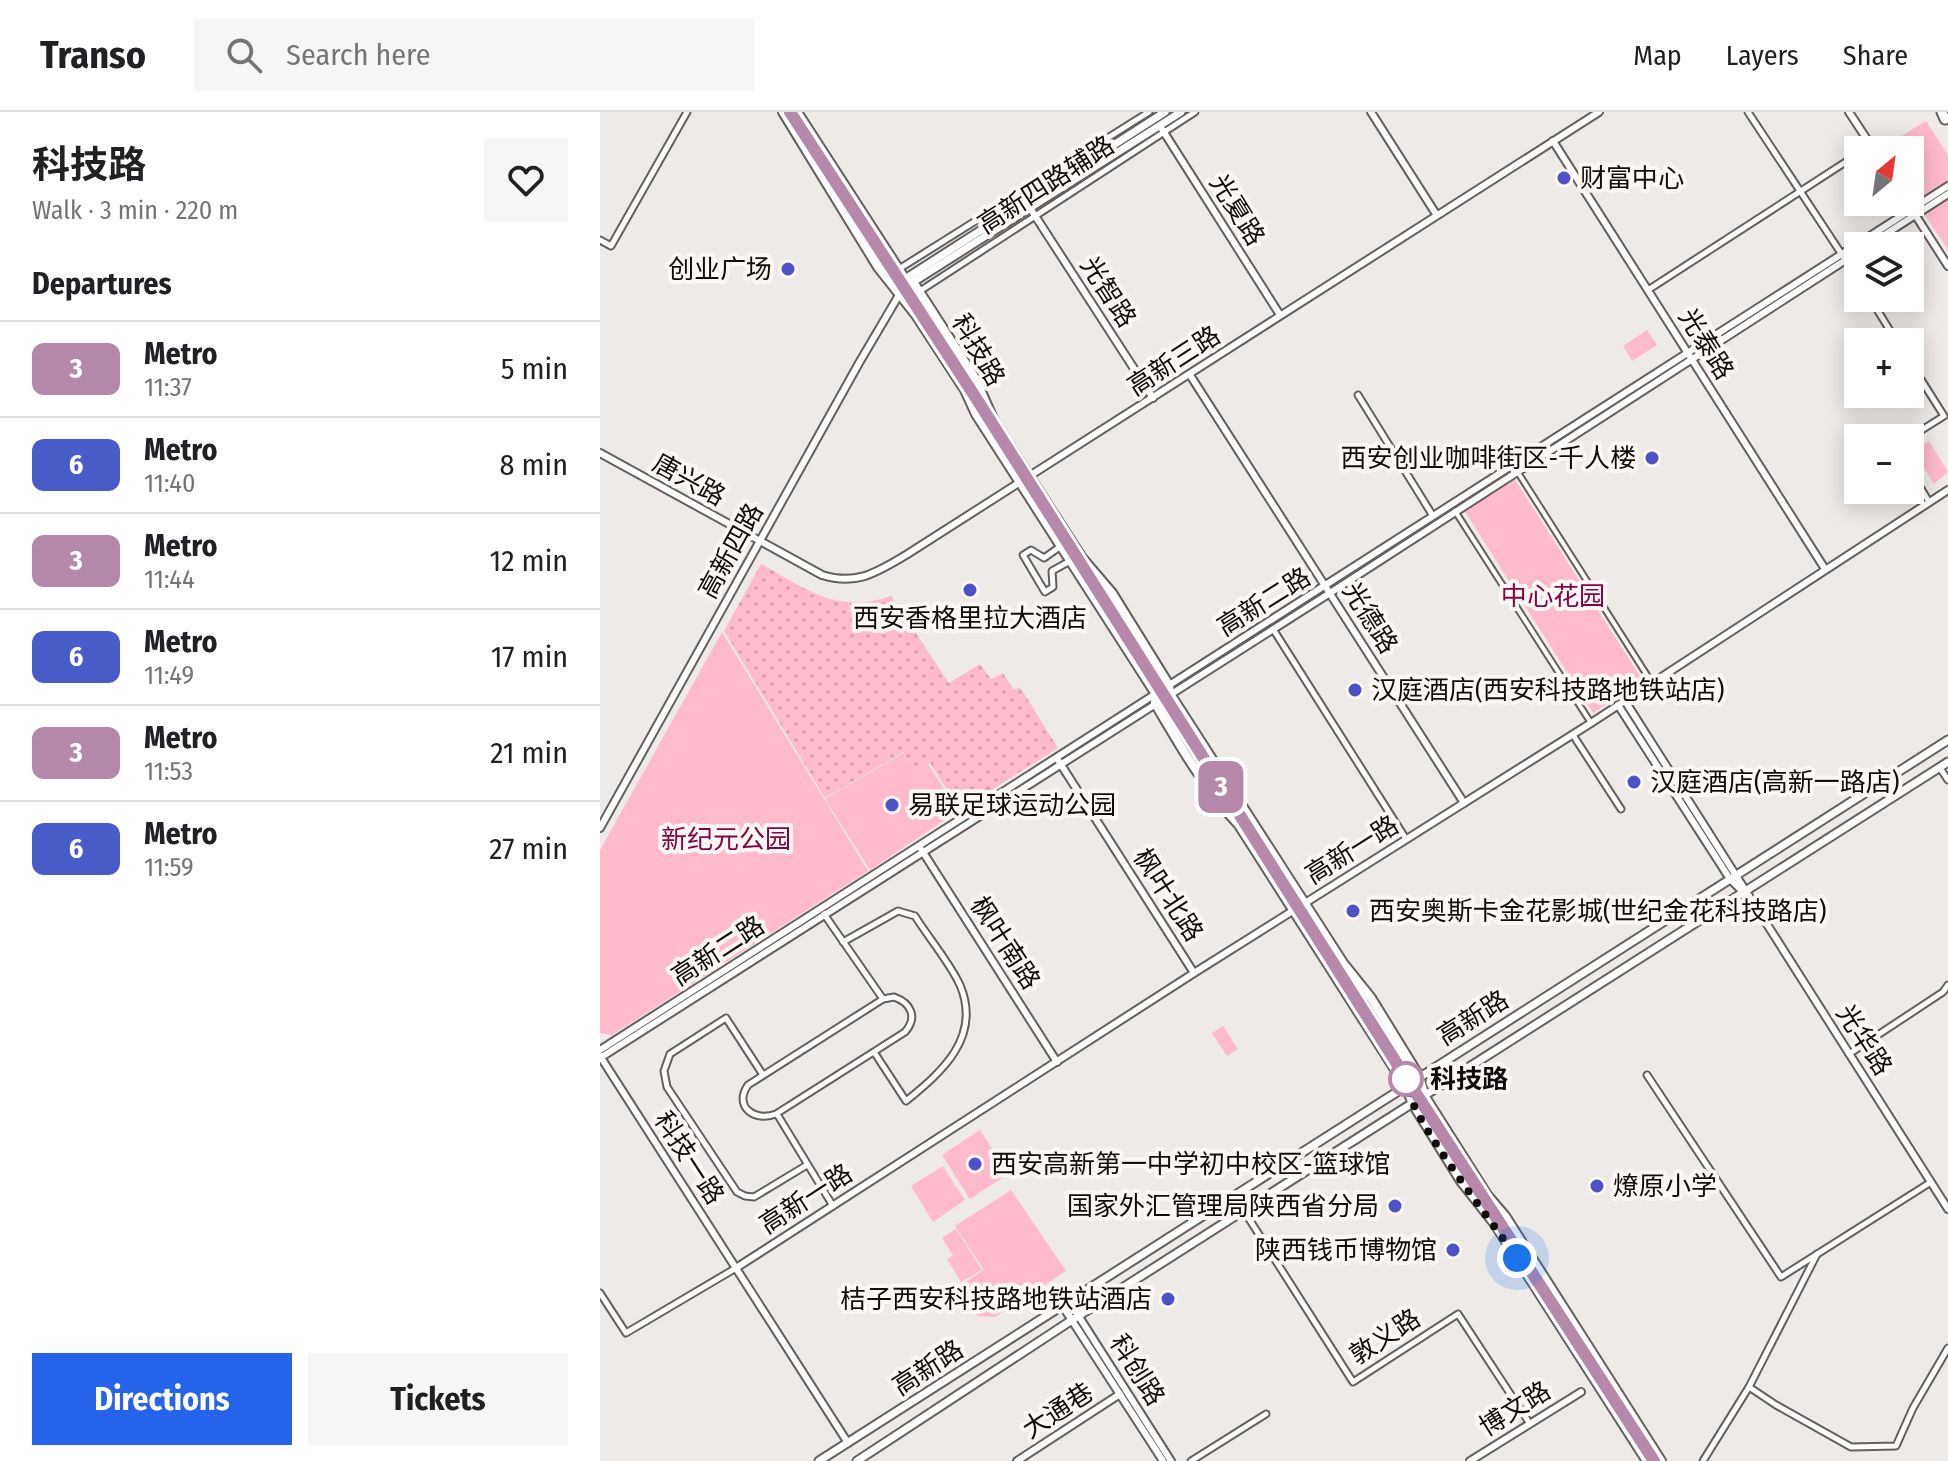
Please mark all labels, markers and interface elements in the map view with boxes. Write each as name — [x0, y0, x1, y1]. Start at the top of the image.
search box — [194, 19, 754, 91]
text: Transo — [40, 32, 146, 78]
icon: search — [222, 33, 266, 77]
text: Search here — [286, 37, 431, 73]
text: Map — [1633, 39, 1682, 72]
text: Layers — [1726, 39, 1799, 72]
text: Share — [1843, 39, 1908, 72]
street label: 高新四路辅路 — [972, 130, 1120, 240]
north arrow — [1844, 136, 1924, 216]
map controls — [1844, 136, 1924, 504]
button: heart — [484, 138, 568, 222]
text: 科技路 — [32, 142, 146, 188]
place label: 财富中心 — [1580, 163, 1684, 194]
street label: 光夏路 — [1203, 169, 1271, 251]
marker: 财富中心 — [1555, 169, 1573, 187]
text: Walk · 3 min · 220 m — [32, 195, 238, 226]
button: layers — [1844, 232, 1924, 312]
street label: 光智路 — [1074, 251, 1142, 333]
place label: 创业广场 — [668, 254, 772, 285]
marker: 创业广场 — [779, 260, 797, 278]
text: Departures — [32, 266, 172, 302]
street label: 光泰路 — [1672, 303, 1740, 385]
street label: 科技路 — [945, 308, 1011, 392]
street label: 高新三路 — [1122, 320, 1226, 402]
button: + — [1844, 328, 1924, 408]
text: Metro — [144, 336, 218, 372]
text: 5 min — [501, 351, 568, 387]
text: 3 — [69, 352, 83, 385]
text: 11:37 — [144, 372, 192, 403]
button: − — [1844, 424, 1924, 504]
text: Metro — [144, 432, 218, 468]
place label: 西安创业咖啡街区-千人楼 — [1340, 443, 1636, 474]
text: 8 min — [500, 447, 568, 483]
text: 6 — [69, 448, 83, 481]
street label: 唐兴路 — [647, 448, 731, 512]
marker: 西安创业咖啡街区-千人楼 — [1643, 449, 1661, 467]
text: 11:40 — [144, 468, 195, 499]
street label: 高新四路 — [692, 498, 770, 604]
text: Metro — [144, 528, 218, 564]
text: 12 min — [490, 543, 568, 579]
text: 3 — [69, 544, 83, 577]
street label: 高新二路 — [1212, 561, 1316, 643]
text: 11:44 — [144, 564, 194, 595]
street label: 光德路 — [1336, 577, 1404, 659]
marker: 西安香格里拉大酒店 — [961, 581, 979, 599]
park label: 中心花园 — [1501, 581, 1605, 612]
place label: 西安香格里拉大酒店 — [853, 603, 1087, 634]
text: Metro — [144, 624, 218, 660]
text: 17 min — [491, 639, 568, 675]
text: 6 — [69, 640, 83, 673]
text: 11:49 — [144, 660, 194, 691]
place label: 汉庭酒店(西安科技路地铁站店) — [1371, 675, 1724, 706]
marker: 汉庭酒店(西安科技路地铁站店) — [1346, 681, 1364, 699]
text: Metro — [144, 720, 218, 756]
text: 21 min — [490, 735, 568, 771]
text: 3 — [69, 736, 83, 769]
text: 11:53 — [144, 756, 193, 787]
line badge: 3 — [1195, 761, 1247, 813]
place label: 汉庭酒店(高新一路店) — [1650, 767, 1899, 798]
text: 3 — [1214, 770, 1228, 803]
marker: 汉庭酒店(高新一路店) — [1625, 773, 1643, 791]
place label: 易联足球运动公园 — [908, 790, 1116, 821]
marker: 易联足球运动公园 — [883, 796, 901, 814]
street label: 高新一路 — [1300, 809, 1404, 891]
text: Metro — [144, 816, 218, 852]
park label: 新纪元公园 — [661, 824, 791, 855]
text: 27 min — [489, 831, 568, 867]
text: 6 — [69, 832, 83, 865]
street label: 枫叶北路 — [1127, 843, 1209, 947]
text: 11:59 — [144, 852, 194, 883]
street label: 枫叶南路 — [964, 891, 1046, 995]
place label: 西安奥斯卡金花影城(世纪金花科技路店) — [1369, 896, 1826, 927]
marker: 西安奥斯卡金花影城(世纪金花科技路店) — [1344, 902, 1362, 920]
street label: 高新二路 — [666, 910, 770, 992]
street label: 高新路 — [1432, 984, 1514, 1052]
street label: 光华路 — [1830, 999, 1898, 1081]
marker: 科技路 — [1389, 1062, 1423, 1096]
place label: 科技路 — [1430, 1064, 1508, 1095]
street label: 科技一路 — [648, 1106, 730, 1210]
place label: 西安高新第一中学初中校区-篮球馆 — [991, 1149, 1391, 1180]
marker: 西安高新第一中学初中校区-篮球馆 — [966, 1155, 984, 1173]
street label: 高新一路 — [754, 1158, 858, 1240]
place label: 燎原小学 — [1613, 1171, 1717, 1202]
marker: 燎原小学 — [1588, 1177, 1606, 1195]
place label: 国家外汇管理局陕西省分局 — [1067, 1191, 1379, 1222]
marker: 国家外汇管理局陕西省分局 — [1386, 1197, 1404, 1215]
place label: 陕西钱币博物馆 — [1255, 1235, 1437, 1266]
your location — [1497, 1238, 1537, 1278]
marker: 陕西钱币博物馆 — [1444, 1241, 1462, 1259]
place label: 桔子西安科技路地铁站酒店 — [840, 1284, 1152, 1315]
marker: 桔子西安科技路地铁站酒店 — [1159, 1290, 1177, 1308]
street label: 敦义路 — [1344, 1303, 1426, 1371]
street label: 科创路 — [1103, 1329, 1171, 1411]
street label: 高新路 — [887, 1334, 969, 1402]
button: Directions — [32, 1353, 292, 1445]
button: Tickets — [308, 1353, 568, 1445]
street label: 博文路 — [1474, 1375, 1556, 1443]
street label: 大通巷 — [1017, 1377, 1099, 1445]

